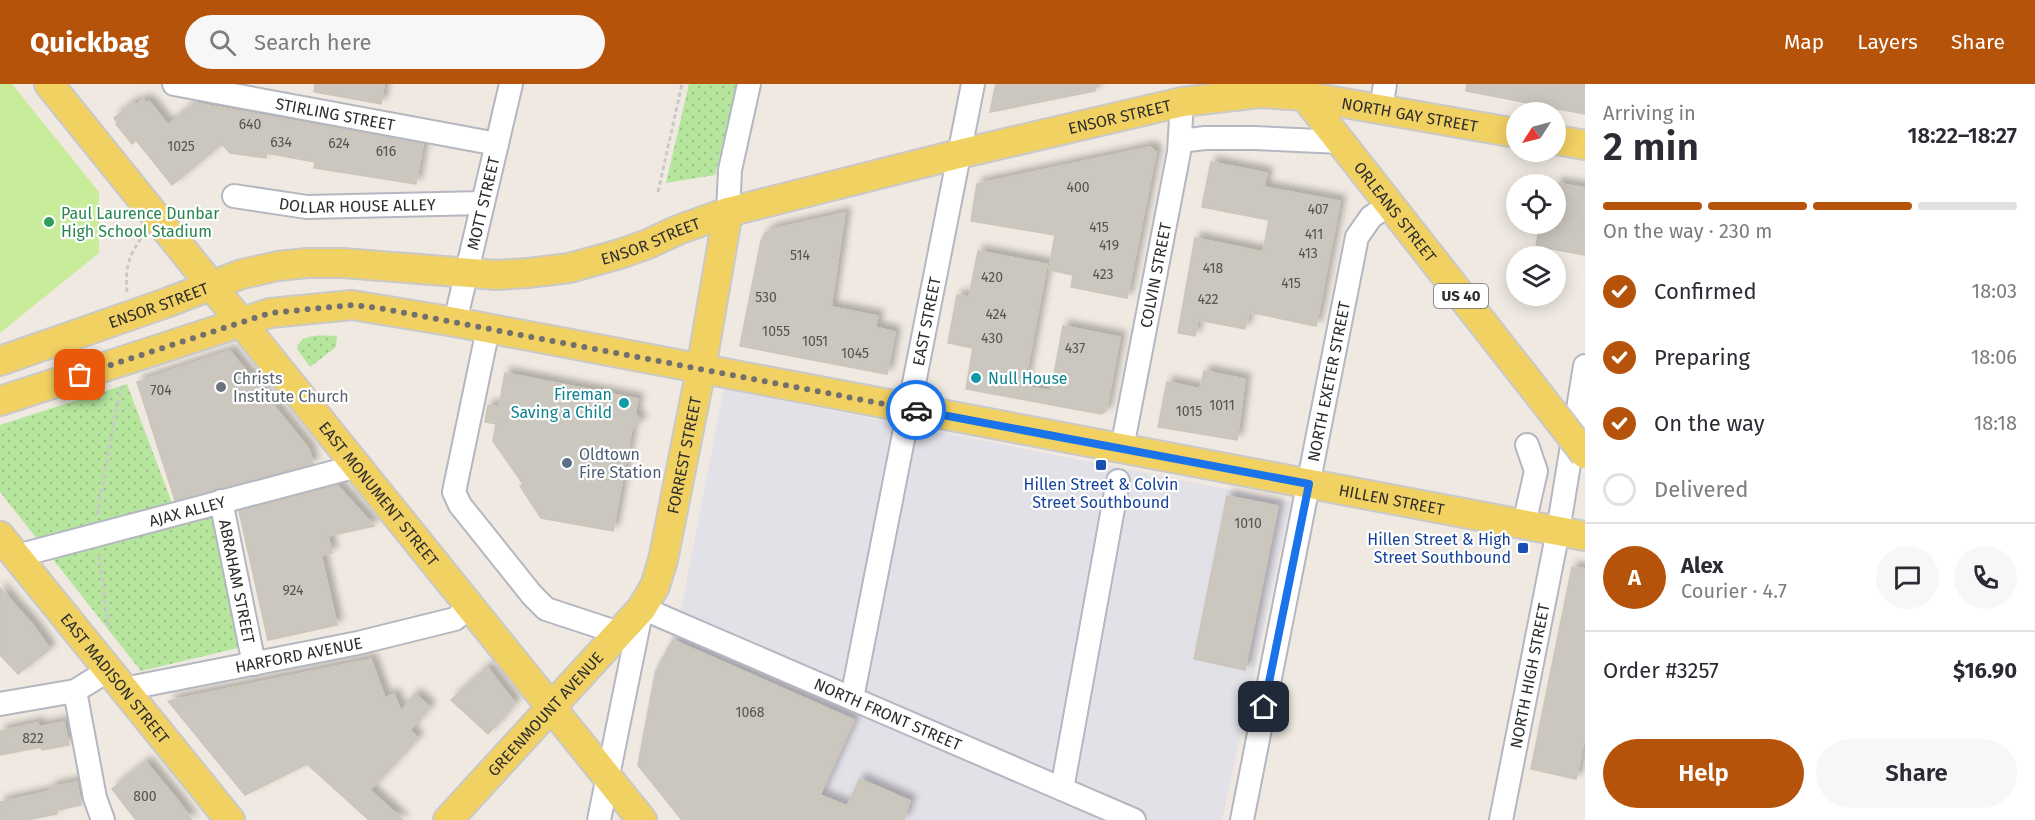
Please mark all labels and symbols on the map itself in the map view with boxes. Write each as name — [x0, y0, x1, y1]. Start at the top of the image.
street label: NORTH GAY STREET — [1340, 93, 1480, 136]
street label: STIRLING STREET — [274, 94, 397, 134]
street label: ENSOR STREET — [1066, 95, 1174, 138]
north arrow — [1506, 102, 1566, 162]
house number: 640 — [239, 116, 262, 133]
house number: 634 — [270, 134, 292, 151]
house number: 624 — [328, 135, 350, 152]
house number: 1025 — [167, 138, 195, 155]
house number: 616 — [376, 143, 396, 160]
street label: MOTT STREET — [463, 154, 503, 252]
street label: ORLEANS STREET — [1350, 158, 1441, 266]
house number: 400 — [1066, 179, 1090, 196]
street label: DOLLAR HOUSE ALLEY — [278, 193, 436, 217]
house number: 407 — [1307, 201, 1329, 218]
place label: Paul Laurence Dunbar High School Stadium — [61, 204, 220, 241]
street label: ENSOR STREET — [599, 213, 703, 268]
marker: Paul Laurence Dunbar High School Stadium — [42, 215, 56, 229]
house number: 415 — [1089, 219, 1109, 236]
street label: COLVIN STREET — [1136, 220, 1175, 330]
house number: 411 — [1305, 226, 1323, 243]
house number: 419 — [1099, 237, 1119, 254]
house number: 413 — [1298, 245, 1318, 262]
house number: 514 — [790, 247, 810, 264]
house number: 418 — [1203, 260, 1223, 277]
house number: 423 — [1092, 266, 1114, 283]
house number: 420 — [981, 269, 1003, 286]
street label: EAST STREET — [908, 274, 944, 367]
house number: 415 — [1281, 275, 1301, 292]
street label: ENSOR STREET — [106, 278, 212, 332]
road number: US 40 — [1434, 284, 1488, 308]
house number: 530 — [755, 289, 777, 306]
house number: 422 — [1197, 291, 1219, 308]
street label: NORTH EXETER STREET — [1303, 299, 1354, 463]
house number: 424 — [985, 306, 1007, 323]
house number: 1055 — [762, 323, 790, 340]
house number: 430 — [981, 330, 1003, 347]
house number: 1051 — [802, 333, 828, 350]
house number: 437 — [1065, 340, 1085, 357]
house number: 1045 — [841, 345, 869, 362]
pin — [54, 349, 105, 400]
place label: Christs Institute Church — [233, 369, 349, 406]
place label: Null House — [988, 369, 1068, 388]
marker: Null House — [969, 371, 983, 385]
marker: Christs Institute Church — [214, 380, 228, 394]
courier — [886, 380, 946, 440]
house number: 704 — [150, 382, 172, 399]
place label: Fireman Saving a Child — [511, 385, 612, 422]
street label: FORREST STREET — [663, 394, 705, 515]
marker: Fireman Saving a Child — [617, 396, 631, 410]
house number: 1011 — [1209, 397, 1235, 414]
house number: 1015 — [1176, 403, 1202, 420]
street label: EAST MONUMENT STREET — [315, 418, 443, 570]
place label: Oldtown Fire Station — [579, 445, 662, 482]
marker: Oldtown Fire Station — [560, 456, 574, 470]
marker: Hillen Street & Colvin Street Southbound — [1094, 458, 1108, 472]
place label: Hillen Street & Colvin Street Southbound — [1024, 475, 1178, 512]
street label: HILLEN STREET — [1337, 480, 1447, 519]
street label: AJAX ALLEY — [147, 492, 228, 530]
house number: 1010 — [1234, 515, 1262, 532]
street label: ABRAHAM STREET — [215, 518, 259, 646]
place label: Hillen Street & High Street Southbound — [1367, 530, 1511, 567]
marker: Hillen Street & High Street Southbound — [1516, 541, 1530, 555]
house number: 924 — [282, 582, 304, 599]
street label: NORTH HIGH STREET — [1506, 601, 1553, 750]
street label: EAST MADISON STREET — [57, 609, 174, 748]
street label: HARFORD AVENUE — [233, 633, 364, 676]
street label: GREENMOUNT AVENUE — [484, 648, 607, 780]
street label: NORTH FRONT STREET — [811, 674, 965, 754]
pin — [1238, 681, 1289, 732]
house number: 1068 — [735, 704, 765, 721]
house number: 822 — [22, 730, 44, 747]
house number: 800 — [133, 788, 157, 805]

